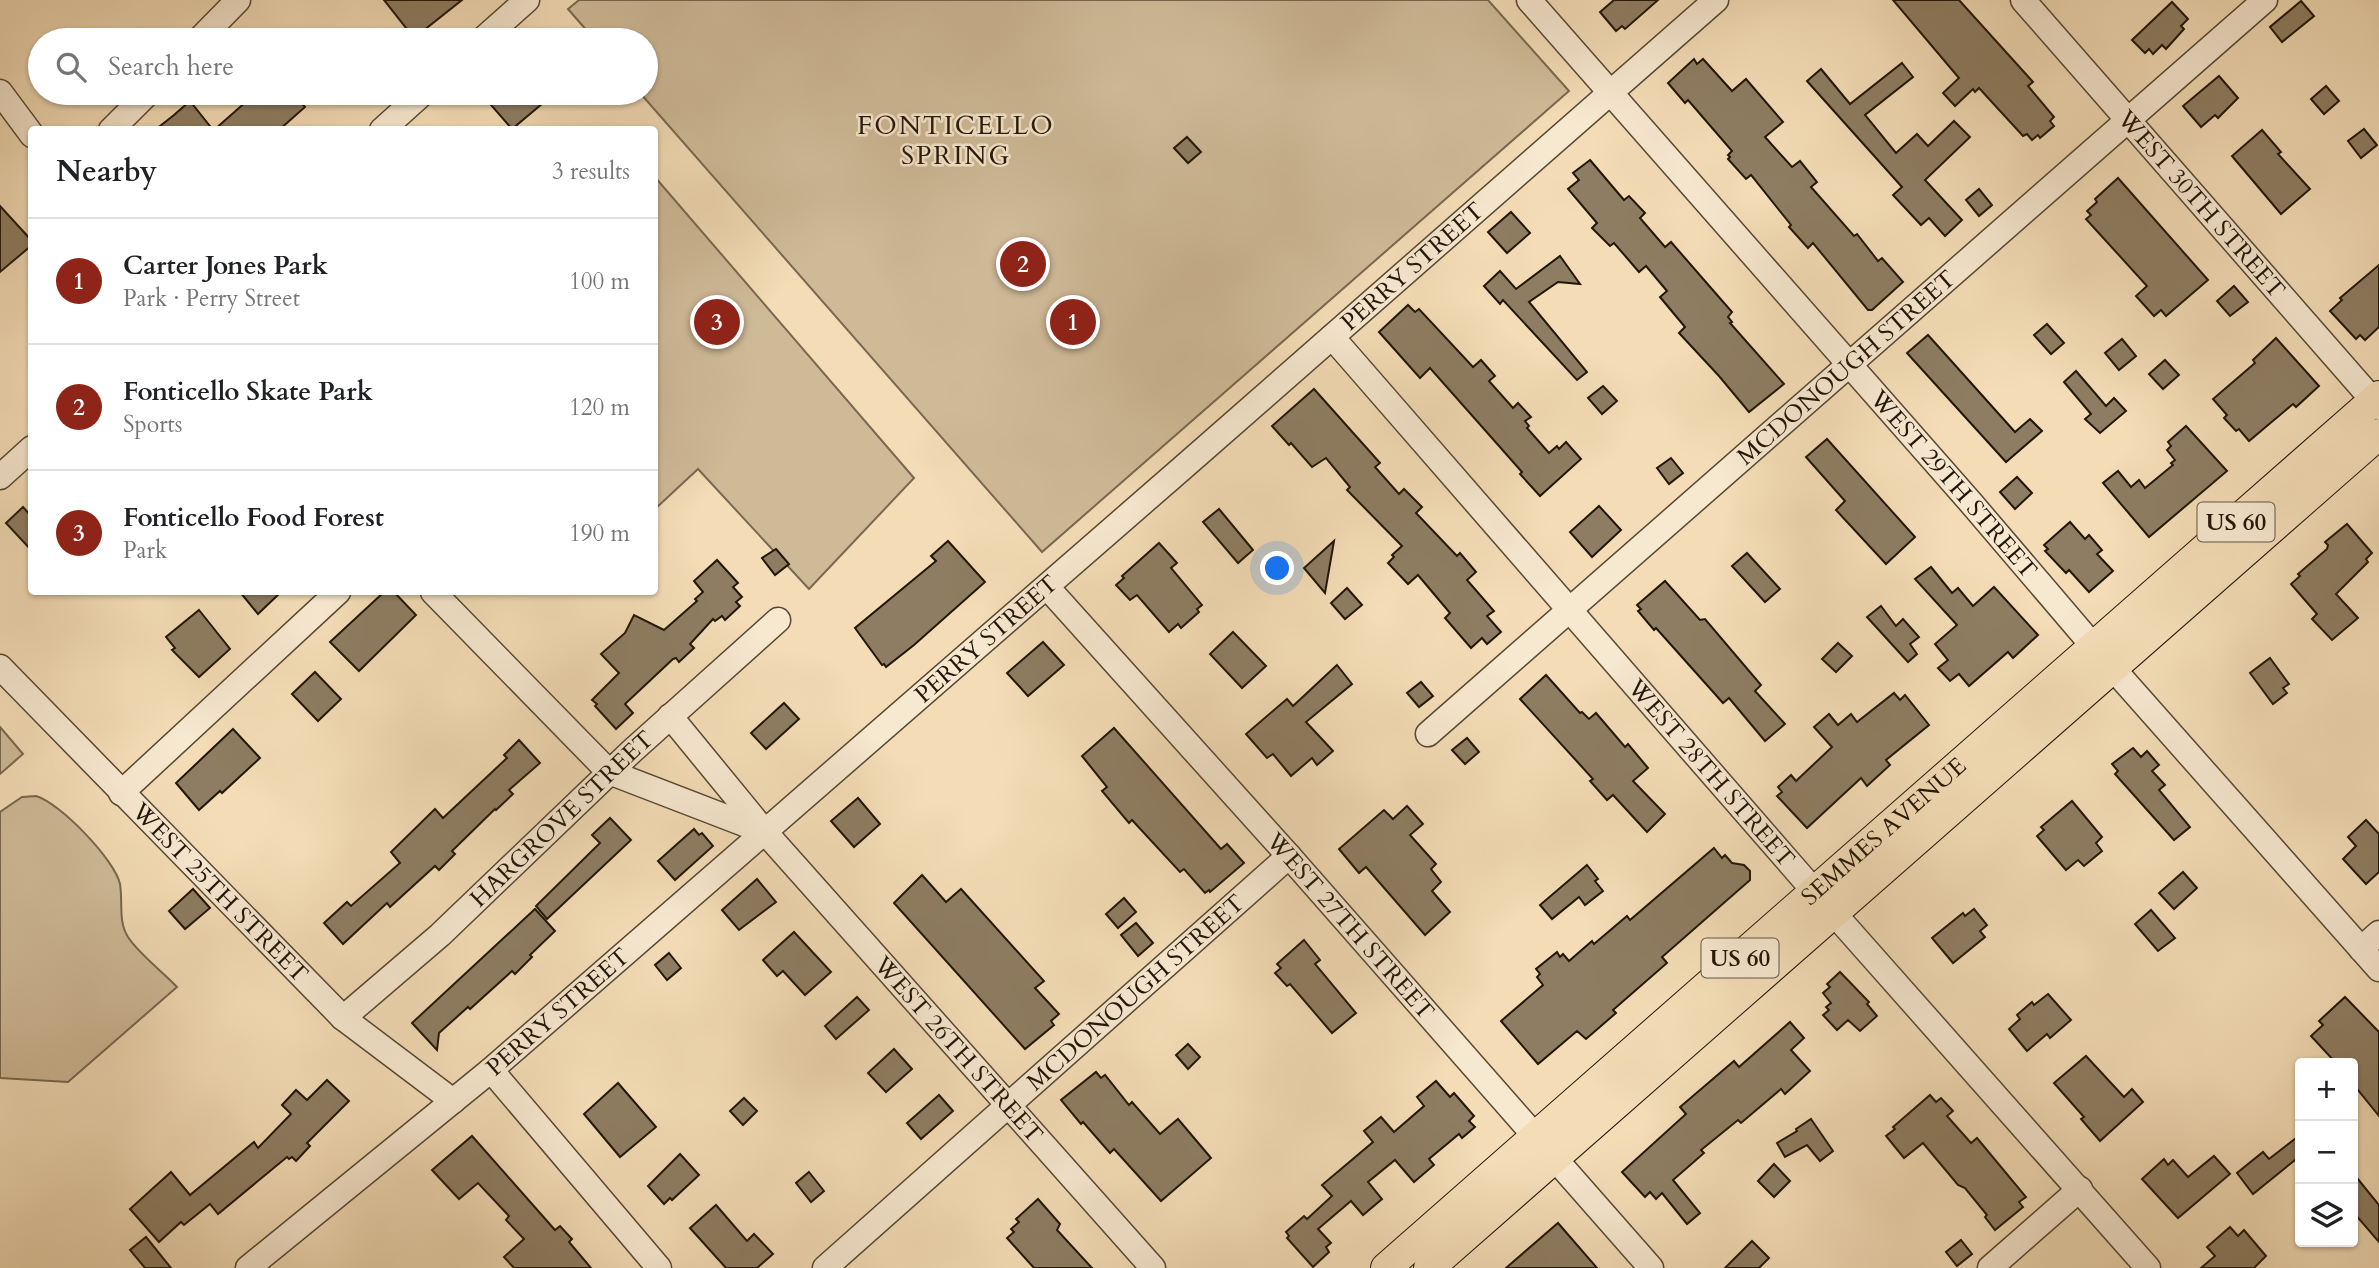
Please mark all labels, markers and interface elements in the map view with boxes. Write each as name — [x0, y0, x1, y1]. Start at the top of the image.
search box — [28, 28, 658, 105]
icon: search — [52, 48, 90, 86]
text: Search here — [108, 49, 234, 84]
street label: WEST 30TH STREET — [2109, 102, 2293, 305]
district label: FONTICELLO SPRING — [857, 108, 1055, 173]
text: Nearby — [56, 151, 157, 192]
text: 3 results — [552, 156, 630, 187]
street label: PERRY STREET — [1334, 195, 1491, 338]
pin: 2 — [1000, 238, 1046, 290]
text: Carter Jones Park — [123, 248, 328, 283]
street label: MCDONOUGH STREET — [1729, 262, 1963, 472]
text: 1 — [73, 266, 85, 297]
text: 100 m — [569, 266, 630, 297]
text: Park · Perry Street — [123, 283, 300, 314]
pin: 3 — [694, 296, 740, 348]
pin: 1 — [1050, 296, 1096, 348]
text: Fonticello Skate Park — [123, 374, 373, 409]
street label: WEST 29TH STREET — [1862, 382, 2045, 585]
text: 2 — [73, 392, 85, 423]
text: 120 m — [569, 392, 630, 423]
text: Sports — [123, 409, 183, 440]
text: Fonticello Food Forest — [123, 500, 384, 535]
road number: US 60 — [2198, 502, 2274, 542]
text: 3 — [73, 518, 85, 549]
text: 190 m — [569, 518, 630, 549]
text: Park — [123, 535, 167, 566]
your location — [1260, 551, 1294, 585]
street label: PERRY STREET — [907, 567, 1065, 710]
street label: WEST 28TH STREET — [1620, 671, 1803, 874]
street label: HARGROVE STREET — [463, 723, 661, 914]
street label: SEMMES AVENUE — [1794, 750, 1973, 913]
street label: WEST 25TH STREET — [124, 794, 316, 990]
street label: WEST 27TH STREET — [1258, 824, 1442, 1027]
street label: MCDONOUGH STREET — [1019, 887, 1251, 1098]
road number: US 60 — [1702, 939, 1778, 978]
street label: PERRY STREET — [479, 940, 637, 1083]
street label: WEST 26TH STREET — [866, 948, 1051, 1150]
map controls — [2295, 1058, 2358, 1247]
button: + — [2295, 1058, 2358, 1121]
button: − — [2295, 1121, 2358, 1184]
button: layers — [2295, 1184, 2358, 1247]

